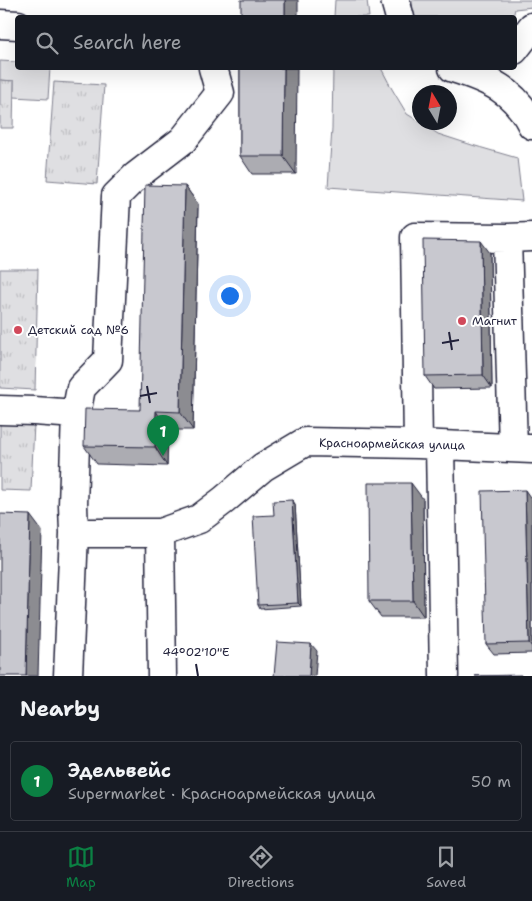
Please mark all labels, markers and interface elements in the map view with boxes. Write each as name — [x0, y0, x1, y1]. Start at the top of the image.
search box — [15, 15, 517, 70]
icon: search — [33, 29, 61, 57]
text: Search here — [73, 30, 182, 55]
north arrow — [412, 85, 457, 130]
your location — [217, 283, 243, 309]
place label: Магнит — [472, 313, 518, 329]
marker: Магнит — [456, 315, 468, 327]
place label: Детский сад №6 — [28, 322, 129, 338]
marker: Детский сад №6 — [12, 324, 24, 336]
pin: 1 — [147, 415, 179, 456]
street label: Красноармейская улица — [319, 435, 466, 453]
text: 44°02'10"E — [162, 644, 230, 660]
text: Nearby — [20, 695, 100, 723]
text: Эдельвейс — [68, 758, 171, 783]
text: 1 — [33, 771, 41, 792]
text: 50 m — [471, 771, 511, 792]
text: Supermarket · Красноармейская улица — [68, 783, 375, 804]
tab: Map — [66, 843, 96, 891]
tab: Directions — [228, 843, 294, 891]
tab: Saved — [426, 843, 466, 891]

